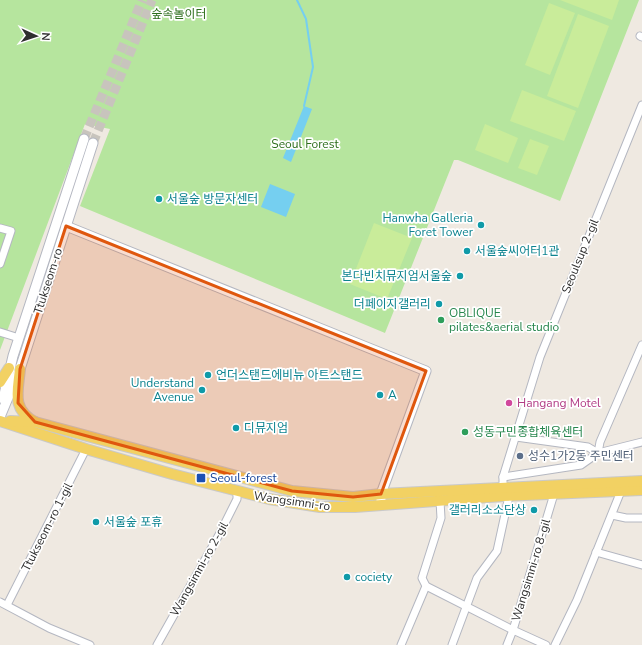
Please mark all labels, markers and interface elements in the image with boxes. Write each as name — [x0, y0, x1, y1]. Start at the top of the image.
park label: 숲속놀이터 — [151, 6, 207, 22]
north arrow — [16, 16, 56, 56]
text: N — [38, 32, 53, 41]
park label: Seoul Forest — [271, 136, 339, 152]
place label: 서울숲 방문자센터 — [167, 191, 258, 207]
marker: 서울숲 방문자센터 — [154, 194, 164, 204]
place label: Hanwha Galleria Foret Tower — [382, 210, 474, 240]
street label: Seoulsup 2-gil — [558, 216, 602, 296]
marker: Hanwha Galleria Foret Tower — [476, 220, 486, 230]
place label: 서울숲씨어터1관 — [475, 243, 559, 259]
street label: Ttukseom-ro — [30, 246, 66, 316]
marker: 서울숲씨어터1관 — [462, 246, 472, 256]
place label: 본다빈치뮤지엄서울숲 — [342, 268, 452, 284]
marker: 본다빈치뮤지엄서울숲 — [455, 271, 465, 281]
place label: 더페이지갤러리 — [354, 296, 431, 312]
marker: 더페이지갤러리 — [434, 299, 444, 309]
place label: OBLIQUE pilates&aerial studio — [449, 305, 560, 335]
marker: OBLIQUE pilates&aerial studio — [436, 315, 446, 325]
place label: 언더스탠드에비뉴 아트스탠드 — [216, 367, 363, 383]
marker: 언더스탠드에비뉴 아트스탠드 — [203, 370, 213, 380]
place label: Understand Avenue — [131, 375, 194, 405]
marker: Understand Avenue — [197, 385, 207, 395]
place label: A — [388, 387, 397, 403]
marker: A — [375, 390, 385, 400]
place label: Hangang Motel — [517, 395, 601, 411]
marker: Hangang Motel — [504, 398, 514, 408]
place label: 디뮤지엄 — [244, 420, 288, 436]
marker: 디뮤지엄 — [231, 423, 241, 433]
place label: 성동구민종합체육센터 — [473, 424, 583, 440]
marker: 성동구민종합체육센터 — [460, 427, 470, 437]
place label: 성수1가2동 주민센터 — [528, 448, 634, 464]
marker: 성수1가2동 주민센터 — [515, 451, 525, 461]
place label: Seoul-forest — [210, 470, 278, 486]
marker: Seoul-forest — [195, 472, 207, 484]
street label: Ttukseom-ro 1-gil — [18, 479, 76, 574]
street label: Wangsimni-ro — [253, 488, 332, 514]
place label: 갤러리소소단상 — [449, 502, 526, 518]
marker: 갤러리소소단상 — [529, 505, 539, 515]
place label: 서울숲 포휴 — [104, 514, 162, 530]
marker: 서울숲 포휴 — [91, 517, 101, 527]
street label: Wangsimni-ro 8-gil — [508, 517, 554, 623]
street label: Wangsimni-ro 2-gil — [166, 518, 232, 619]
place label: cociety — [355, 569, 393, 585]
marker: cociety — [342, 572, 352, 582]

